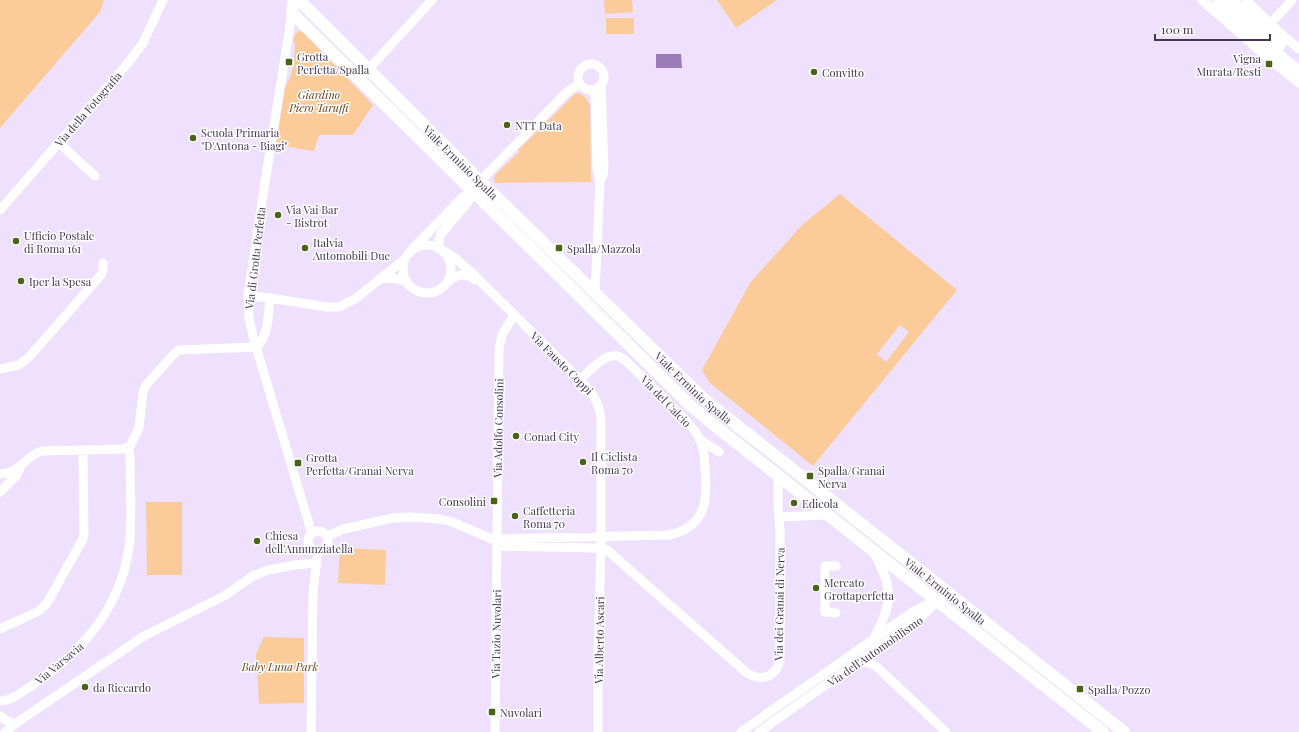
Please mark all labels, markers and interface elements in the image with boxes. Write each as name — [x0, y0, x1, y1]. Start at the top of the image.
scale bar — [1155, 16, 1270, 42]
text: 100 m — [1161, 21, 1194, 37]
place label: Grotta Perfetta/Spalla — [297, 49, 370, 77]
place label: Vigna Murata/Resti — [1197, 51, 1262, 79]
marker: Grotta Perfetta/Spalla — [284, 57, 294, 67]
marker: Vigna Murata/Resti — [1264, 59, 1274, 69]
place label: Convitto — [822, 65, 864, 80]
marker: Convitto — [809, 67, 819, 77]
street label: Via della Fotografia — [51, 68, 125, 150]
park label: Giardino Piero Taruffi — [288, 87, 349, 115]
place label: NTT Data — [515, 118, 562, 133]
marker: NTT Data — [502, 120, 512, 130]
street label: Viale Erminio Spalla — [420, 121, 502, 203]
place label: Scuola Primaria "D'Antona - Biagi" — [201, 125, 288, 153]
marker: Scuola Primaria "D'Antona - Biagi" — [188, 133, 198, 143]
place label: Via Vai Bar - Bistrot — [285, 202, 339, 230]
street label: Via di Grotta Perfetta — [241, 206, 269, 311]
marker: Via Vai Bar - Bistrot — [273, 210, 283, 220]
place label: Ufficio Postale di Roma 161 — [24, 228, 95, 256]
place label: Italvia Automobili Due — [312, 235, 391, 263]
marker: Ufficio Postale di Roma 161 — [11, 236, 21, 246]
place label: Spalla/Mazzola — [567, 241, 641, 256]
marker: Italvia Automobili Due — [300, 243, 310, 253]
marker: Spalla/Mazzola — [554, 243, 564, 253]
place label: Iper la Spesa — [29, 274, 92, 289]
marker: Iper la Spesa — [16, 276, 26, 286]
street label: Via Fausto Coppi — [527, 328, 597, 398]
street label: Viale Erminio Spalla — [651, 347, 736, 427]
street label: Via del Calcio — [637, 371, 694, 430]
street label: Via Adolfo Consolini — [490, 378, 506, 479]
place label: Conad City — [524, 429, 579, 444]
marker: Conad City — [511, 431, 521, 441]
place label: Il Ciclista Roma 70 — [591, 449, 638, 477]
place label: Grotta Perfetta/Granai Nerva — [306, 450, 414, 478]
marker: Il Ciclista Roma 70 — [578, 457, 588, 467]
marker: Grotta Perfetta/Granai Nerva — [293, 458, 303, 468]
place label: Spalla/Granai Nerva — [818, 463, 885, 491]
marker: Spalla/Granai Nerva — [805, 471, 815, 481]
place label: Consolini — [439, 494, 486, 509]
marker: Consolini — [489, 496, 499, 506]
place label: Edicola — [802, 496, 839, 511]
marker: Edicola — [789, 498, 799, 508]
place label: Caffetteria Roma 70 — [523, 503, 576, 531]
marker: Caffetteria Roma 70 — [510, 511, 520, 521]
place label: Chiesa dell'Annunziatella — [265, 528, 353, 556]
marker: Chiesa dell'Annunziatella — [252, 536, 262, 546]
street label: Via dei Granai di Nerva — [770, 547, 787, 662]
street label: Viale Erminio Spalla — [901, 553, 990, 628]
place label: Mercato Grottaperfetta — [824, 575, 894, 603]
marker: Mercato Grottaperfetta — [811, 583, 821, 593]
street label: Via Tazio Nuvolari — [488, 589, 504, 680]
street label: Via Alberto Ascari — [591, 596, 607, 685]
street label: Via dell'Automobilismo — [824, 612, 926, 690]
street label: Via Varsavia — [31, 638, 87, 688]
park label: Baby Luna Park — [241, 659, 319, 674]
place label: da Riccardo — [93, 680, 151, 695]
marker: da Riccardo — [80, 682, 90, 692]
place label: Spalla/Pozzo — [1088, 682, 1151, 697]
marker: Spalla/Pozzo — [1075, 684, 1085, 694]
place label: Nuvolari — [500, 705, 542, 720]
marker: Nuvolari — [487, 707, 497, 717]

